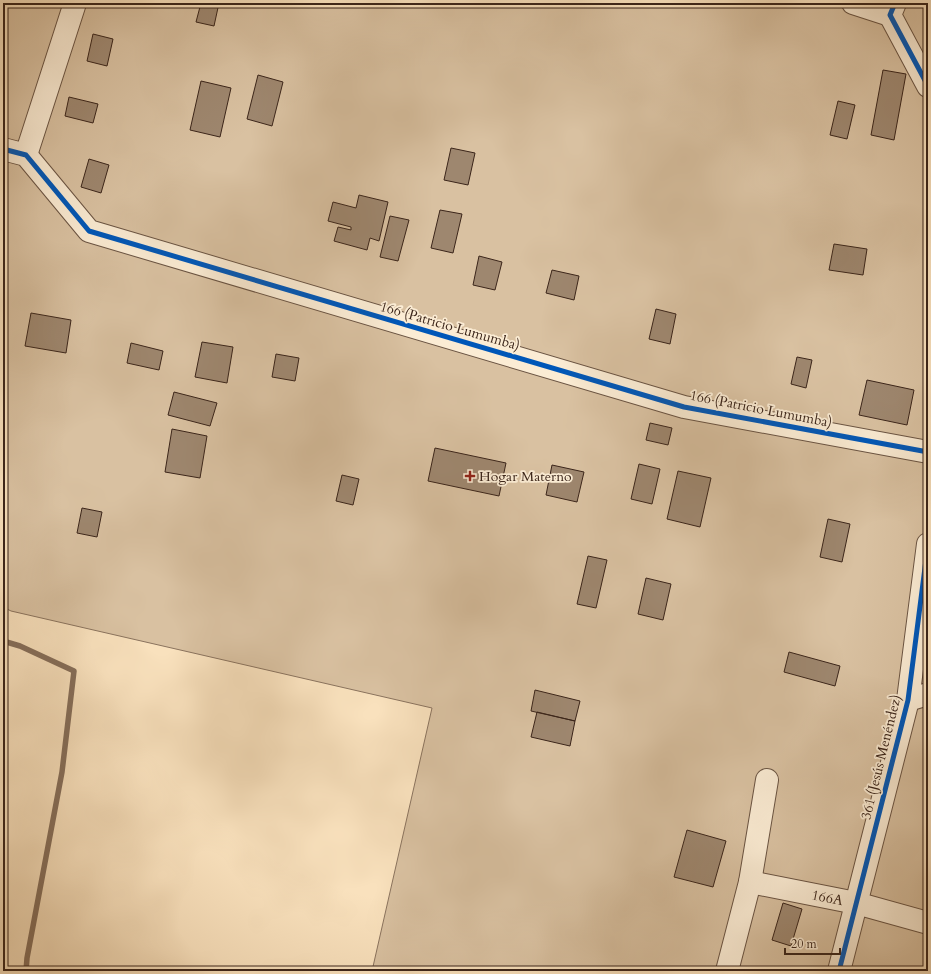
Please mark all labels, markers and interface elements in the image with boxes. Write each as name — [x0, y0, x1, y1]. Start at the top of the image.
street label: 166 (Patricio Lumumba) — [378, 297, 522, 355]
street label: 166 (Patricio Lumumba) — [688, 386, 834, 432]
place label: Hogar Materno — [479, 467, 572, 486]
marker: Hogar Materno — [464, 470, 476, 482]
street label: 361 (Jesús Menéndez) — [856, 693, 906, 821]
street label: 166A — [810, 885, 845, 910]
scale bar — [785, 930, 840, 956]
text: 20 m — [791, 936, 818, 952]

